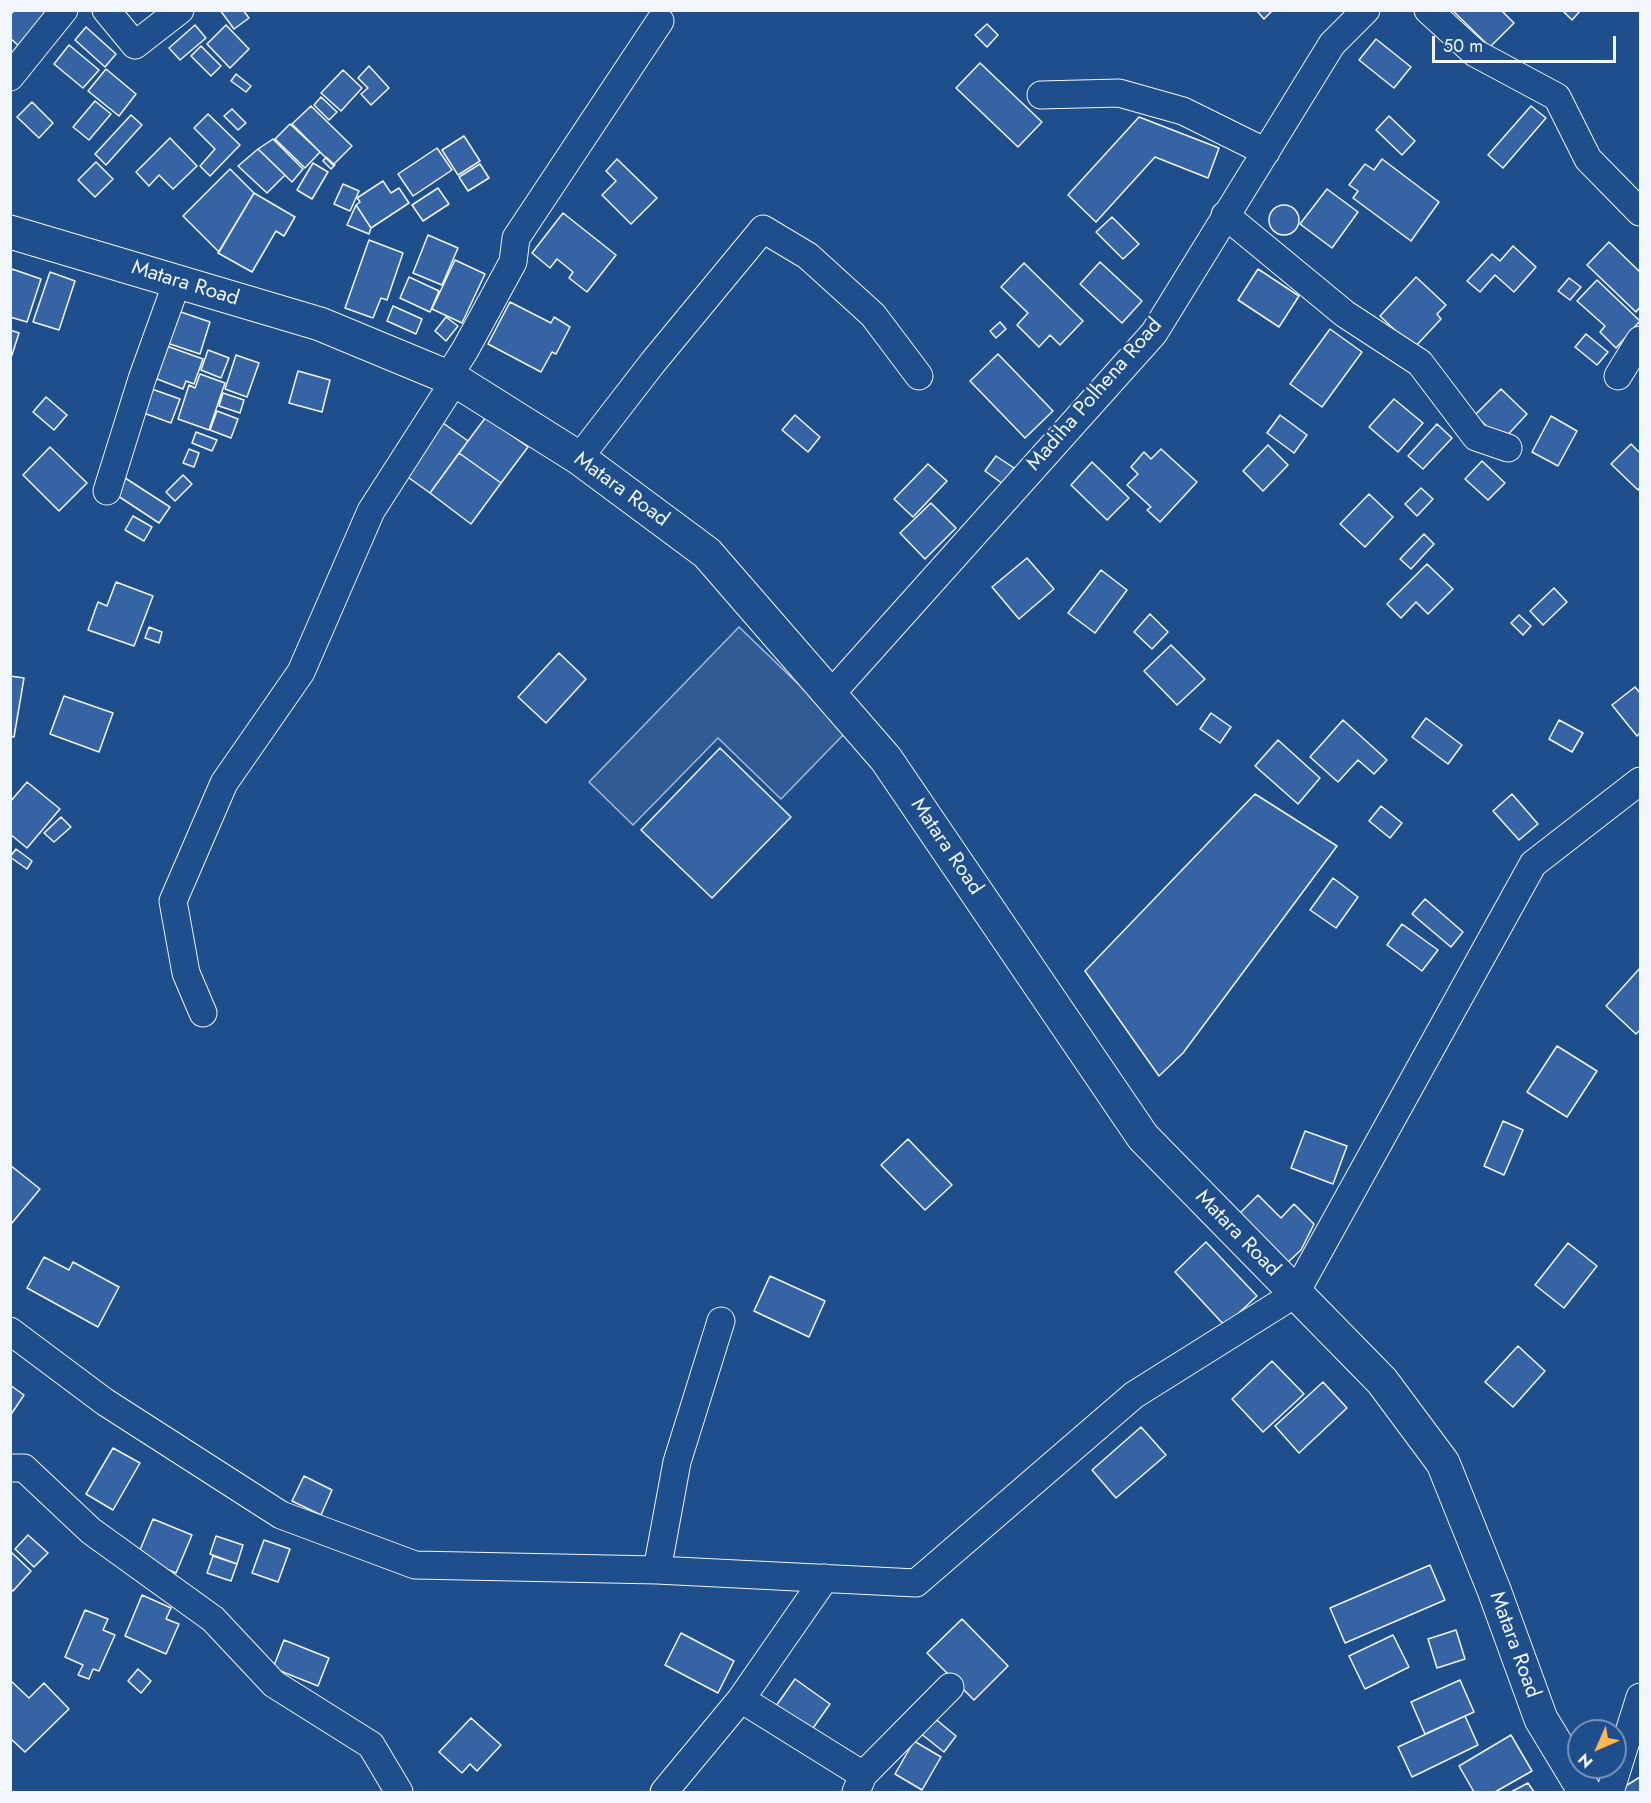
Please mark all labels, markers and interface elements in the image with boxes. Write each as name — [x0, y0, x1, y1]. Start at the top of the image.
scale bar — [1435, 24, 1620, 62]
text: 50 m — [1443, 33, 1483, 59]
street label: Matara Road — [128, 256, 242, 312]
street label: Madiha Polhena Road — [1022, 314, 1168, 476]
street label: Matara Road — [569, 447, 673, 533]
street label: Matara Road — [904, 794, 988, 900]
street label: Matara Road — [1189, 1185, 1285, 1283]
street label: Matara Road — [1483, 1588, 1545, 1702]
north arrow — [1567, 1719, 1627, 1779]
text: N — [1573, 1748, 1598, 1773]

